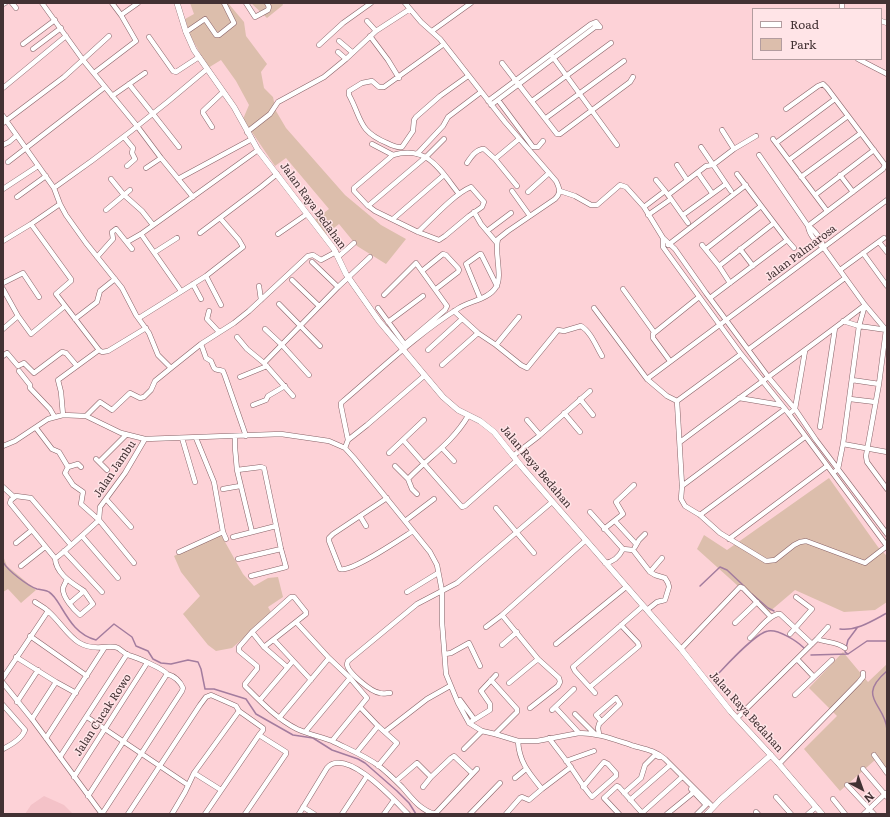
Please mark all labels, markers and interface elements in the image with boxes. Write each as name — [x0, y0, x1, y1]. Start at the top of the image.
legend — [752, 8, 882, 60]
text: Road — [790, 15, 819, 33]
text: Park — [790, 35, 816, 53]
street label: Jalan Raya Bedahan — [277, 160, 349, 252]
street label: Jalan Palmarosa — [763, 222, 839, 284]
street label: Jalan Raya Bedahan — [498, 423, 574, 511]
street label: Jalan Jambu — [91, 438, 139, 500]
street label: Jalan Raya Bedahan — [706, 669, 786, 755]
street label: Jalan Cucak Rowo — [72, 672, 134, 758]
north arrow — [842, 769, 882, 809]
text: N — [861, 789, 879, 807]

